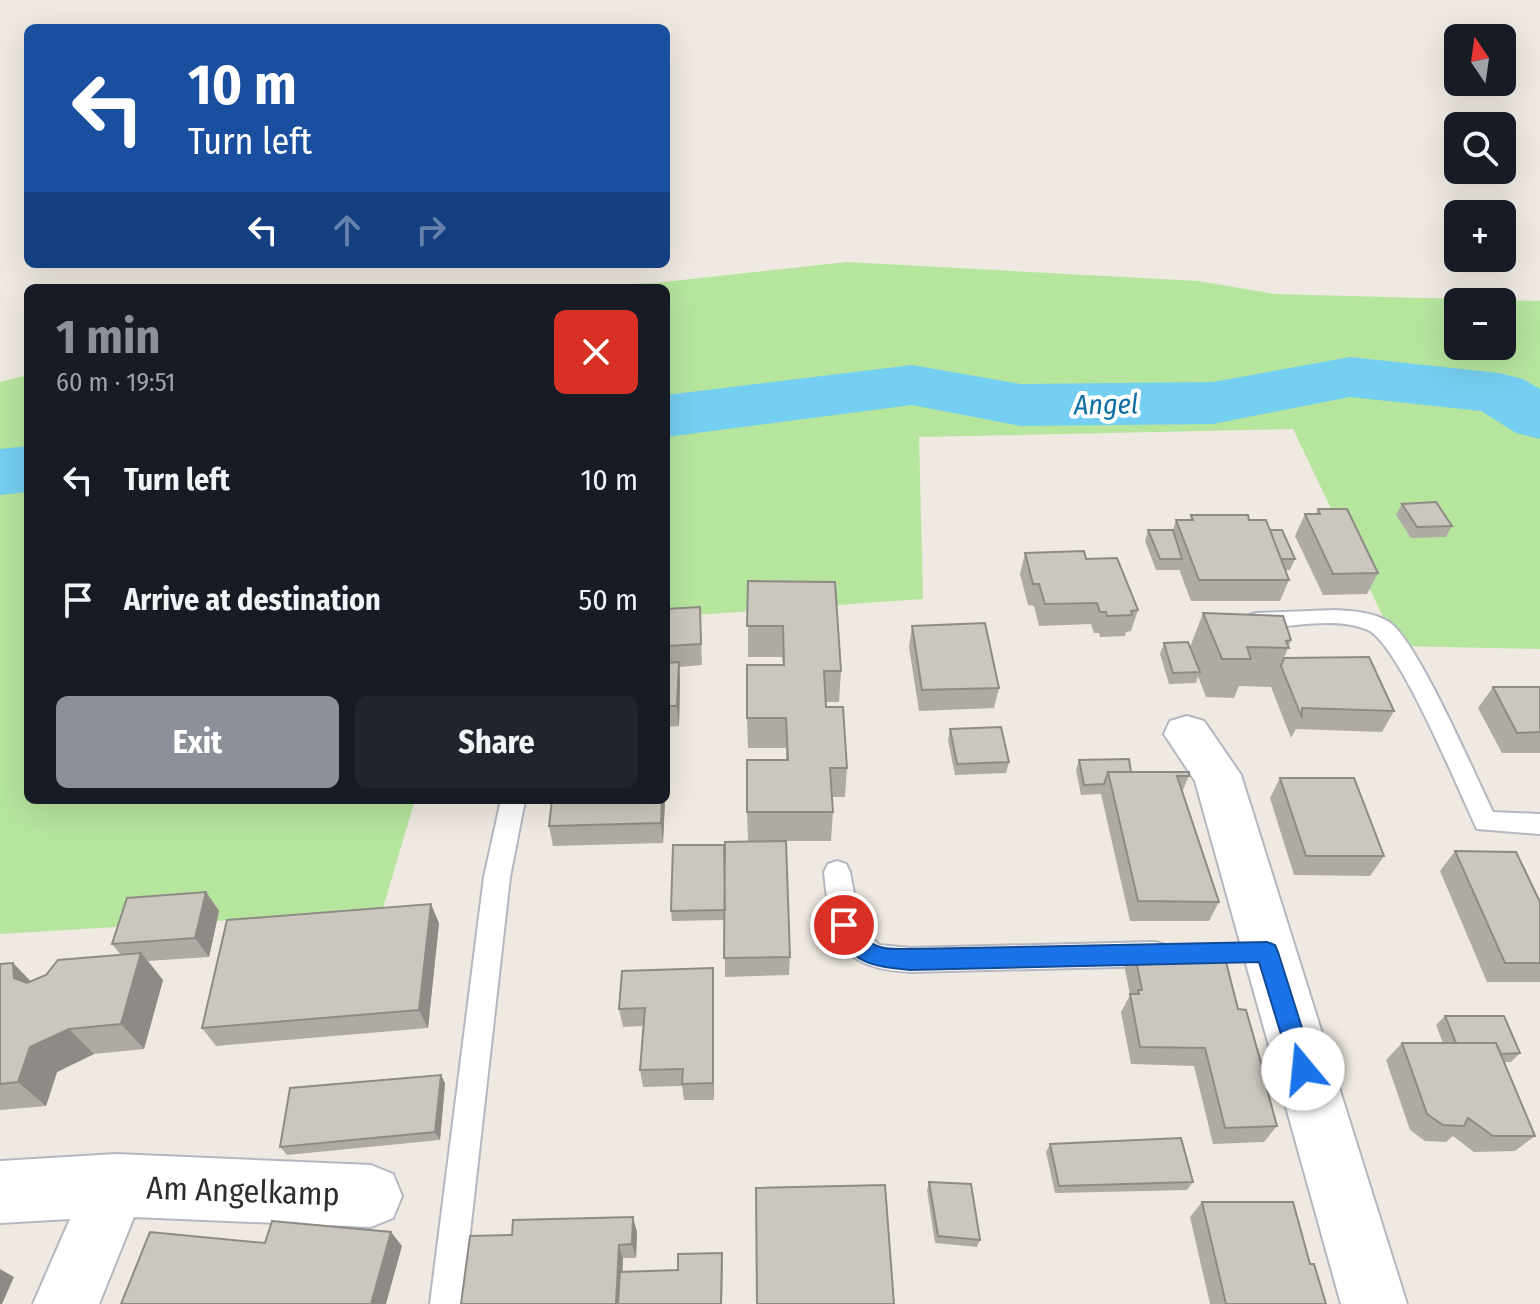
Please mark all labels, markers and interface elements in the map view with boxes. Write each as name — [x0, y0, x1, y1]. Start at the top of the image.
north arrow — [1444, 24, 1516, 96]
map controls — [1444, 24, 1516, 360]
text: 10 m — [188, 52, 297, 119]
icon: left — [56, 56, 160, 160]
button: search — [1444, 112, 1516, 184]
text: Turn left — [188, 120, 312, 164]
button: + — [1444, 200, 1516, 272]
icon: left — [241, 208, 285, 252]
icon: ahead — [325, 208, 369, 252]
icon: right — [409, 208, 453, 252]
button: − — [1444, 288, 1516, 360]
text: 1 min — [56, 308, 161, 366]
button: close — [554, 310, 638, 394]
text: 60 m · 19:51 — [56, 367, 175, 398]
water label: Angel — [1073, 387, 1139, 422]
icon: left — [56, 458, 100, 502]
text: Turn left — [124, 462, 230, 498]
text: 10 m — [581, 462, 638, 498]
icon: arrive — [56, 578, 100, 622]
text: Arrive at destination — [124, 582, 381, 618]
text: 50 m — [578, 582, 638, 618]
button: Exit — [56, 696, 339, 788]
button: Share — [355, 696, 638, 788]
pin — [810, 891, 878, 959]
icon: arrive — [822, 903, 866, 947]
position arrow — [1261, 1027, 1345, 1111]
street label: Am Angelkamp — [146, 1169, 340, 1213]

